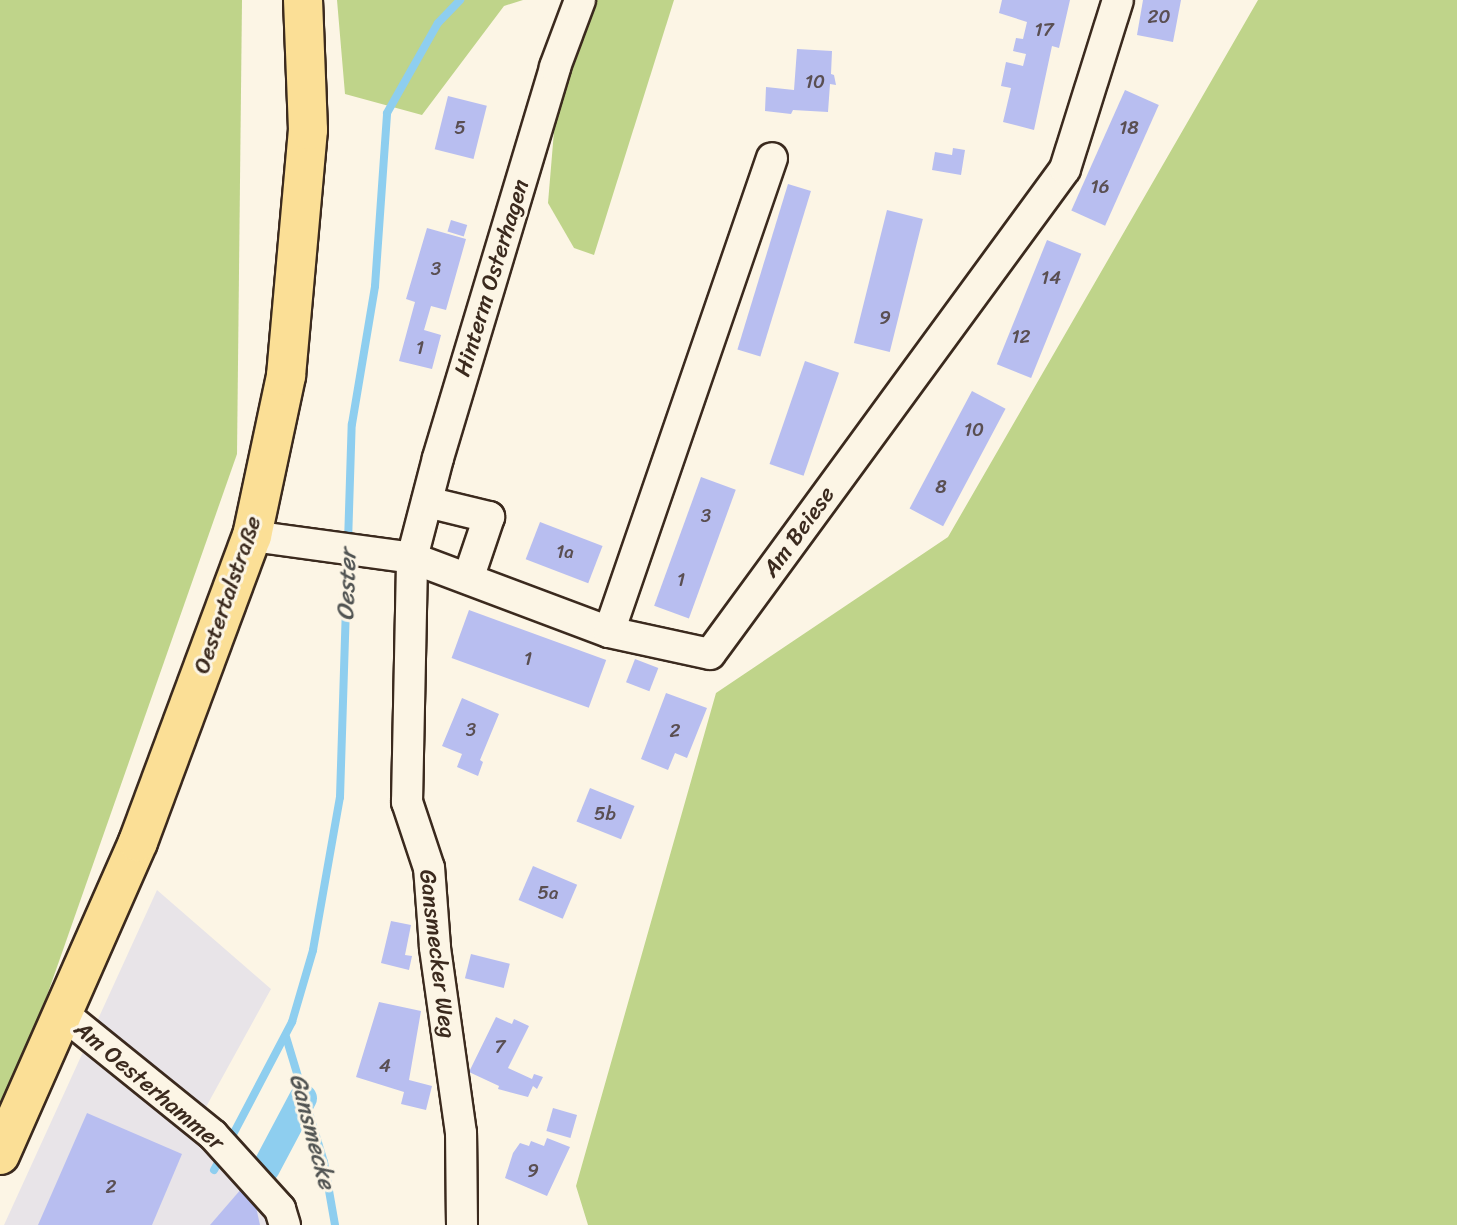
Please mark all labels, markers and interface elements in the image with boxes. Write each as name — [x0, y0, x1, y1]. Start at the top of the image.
house number: 20 — [1148, 6, 1170, 28]
house number: 17 — [1035, 19, 1053, 41]
house number: 10 — [805, 71, 825, 93]
house number: 5 — [454, 117, 466, 139]
house number: 18 — [1119, 117, 1139, 139]
street label: Hinterm Osterhagen — [449, 176, 535, 380]
house number: 16 — [1091, 176, 1109, 198]
house number: 3 — [431, 258, 441, 280]
house number: 14 — [1041, 267, 1061, 289]
house number: 9 — [879, 307, 891, 329]
house number: 12 — [1011, 326, 1031, 348]
house number: 1 — [416, 337, 424, 359]
house number: 10 — [964, 419, 984, 441]
house number: 8 — [935, 476, 947, 498]
street label: Am Beiese — [757, 481, 841, 583]
house number: 3 — [701, 505, 711, 527]
street label: Oestertalstraße — [188, 513, 268, 677]
house number: 1a — [556, 541, 574, 563]
water label: Oester — [331, 549, 363, 621]
house number: 1 — [677, 569, 685, 591]
house number: 1 — [524, 648, 532, 670]
house number: 3 — [466, 719, 476, 741]
house number: 2 — [670, 720, 680, 742]
house number: 5b — [594, 803, 616, 825]
street label: Gansmecker Weg — [413, 868, 461, 1040]
house number: 5a — [537, 882, 559, 904]
street label: Am Oesterhammer — [68, 1015, 230, 1157]
house number: 7 — [495, 1036, 505, 1058]
house number: 4 — [379, 1055, 391, 1077]
water label: Gansmecke — [283, 1070, 341, 1192]
house number: 9 — [527, 1160, 539, 1182]
house number: 2 — [106, 1176, 116, 1198]

